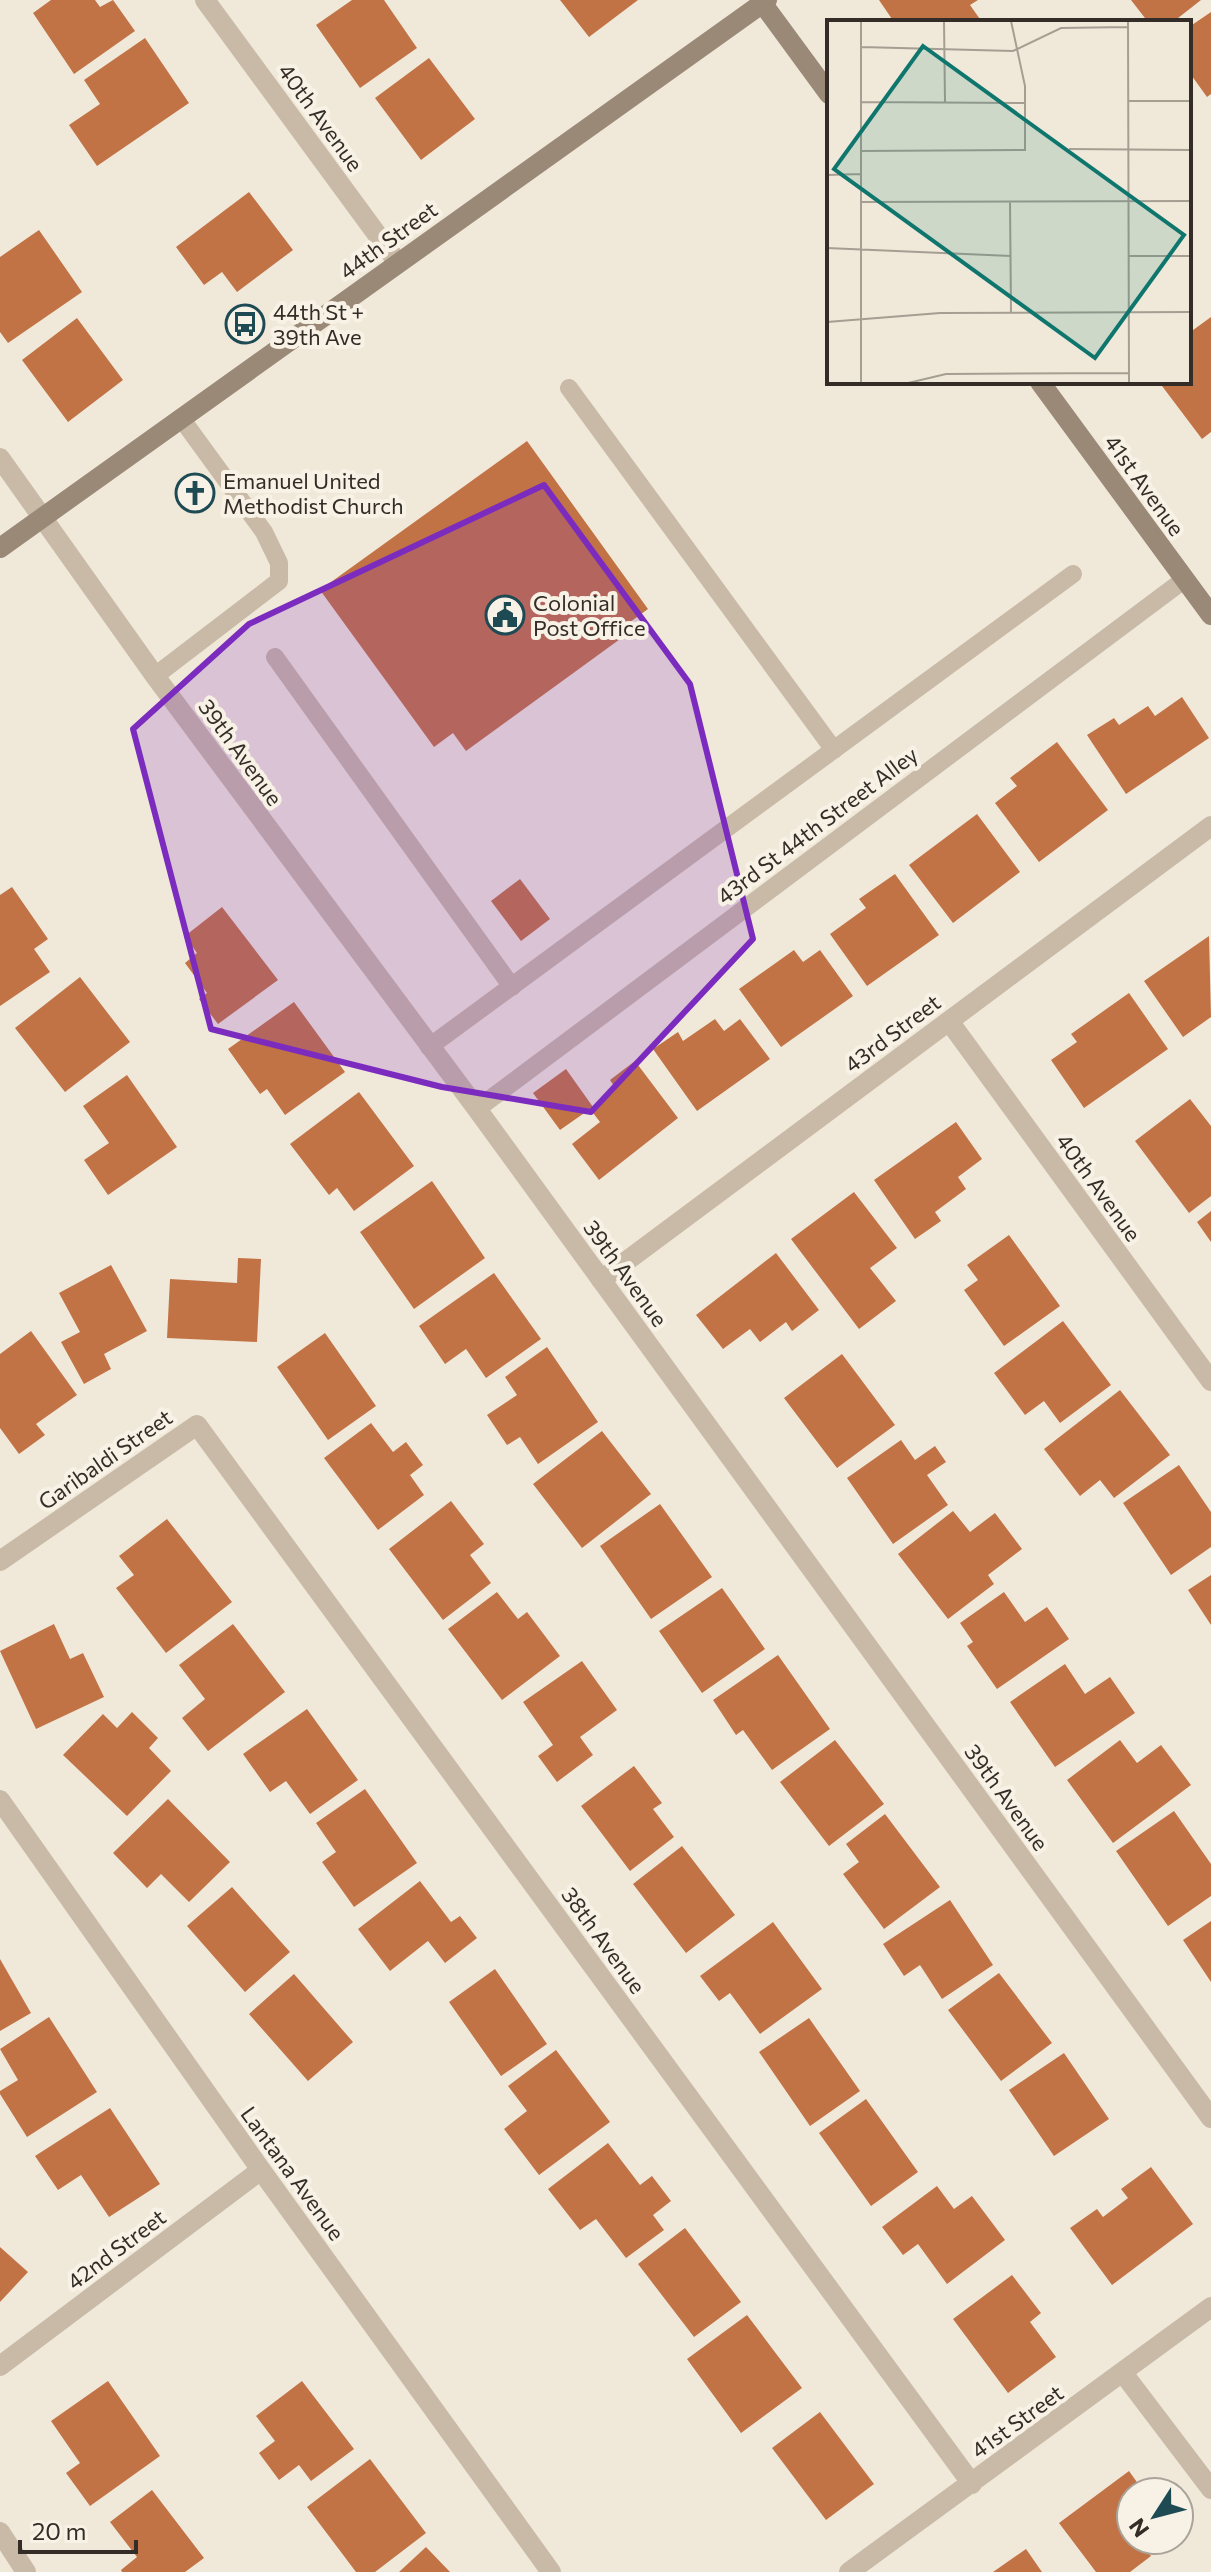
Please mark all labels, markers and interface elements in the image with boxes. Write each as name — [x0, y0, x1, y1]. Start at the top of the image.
inset map — [827, 20, 1191, 384]
street label: 40th Avenue — [273, 58, 369, 176]
street label: 44th Street — [334, 195, 442, 285]
place label: 44th St + 39th Ave — [273, 298, 364, 350]
bus stop icon: 44th St + 39th Ave — [224, 303, 266, 345]
street label: 41st Avenue — [1099, 429, 1191, 541]
place label: Emanuel United Methodist Church — [223, 467, 404, 519]
church icon: Emanuel United Methodist Church — [174, 472, 216, 514]
place label: Colonial Post Office — [533, 589, 646, 641]
public building icon: Colonial Post Office — [484, 594, 526, 636]
street label: 39th Avenue — [193, 693, 289, 811]
street label: 43rd St 44th Street Alley — [711, 741, 923, 909]
street label: 43rd Street — [839, 988, 945, 1078]
street label: 40th Avenue — [1051, 1128, 1147, 1246]
street label: 39th Avenue — [578, 1214, 674, 1332]
street label: Garibaldi Street — [33, 1403, 177, 1515]
street label: 39th Avenue — [959, 1738, 1055, 1856]
street label: 38th Avenue — [556, 1881, 652, 1999]
street label: Lantana Avenue — [235, 2101, 351, 2245]
street label: 42nd Street — [61, 2203, 171, 2295]
street label: 41st Street — [966, 2379, 1068, 2463]
north arrow — [1115, 2476, 1195, 2556]
scale bar — [20, 2504, 136, 2554]
text: N — [1123, 2513, 1154, 2543]
text: 20 m — [32, 2516, 86, 2545]

